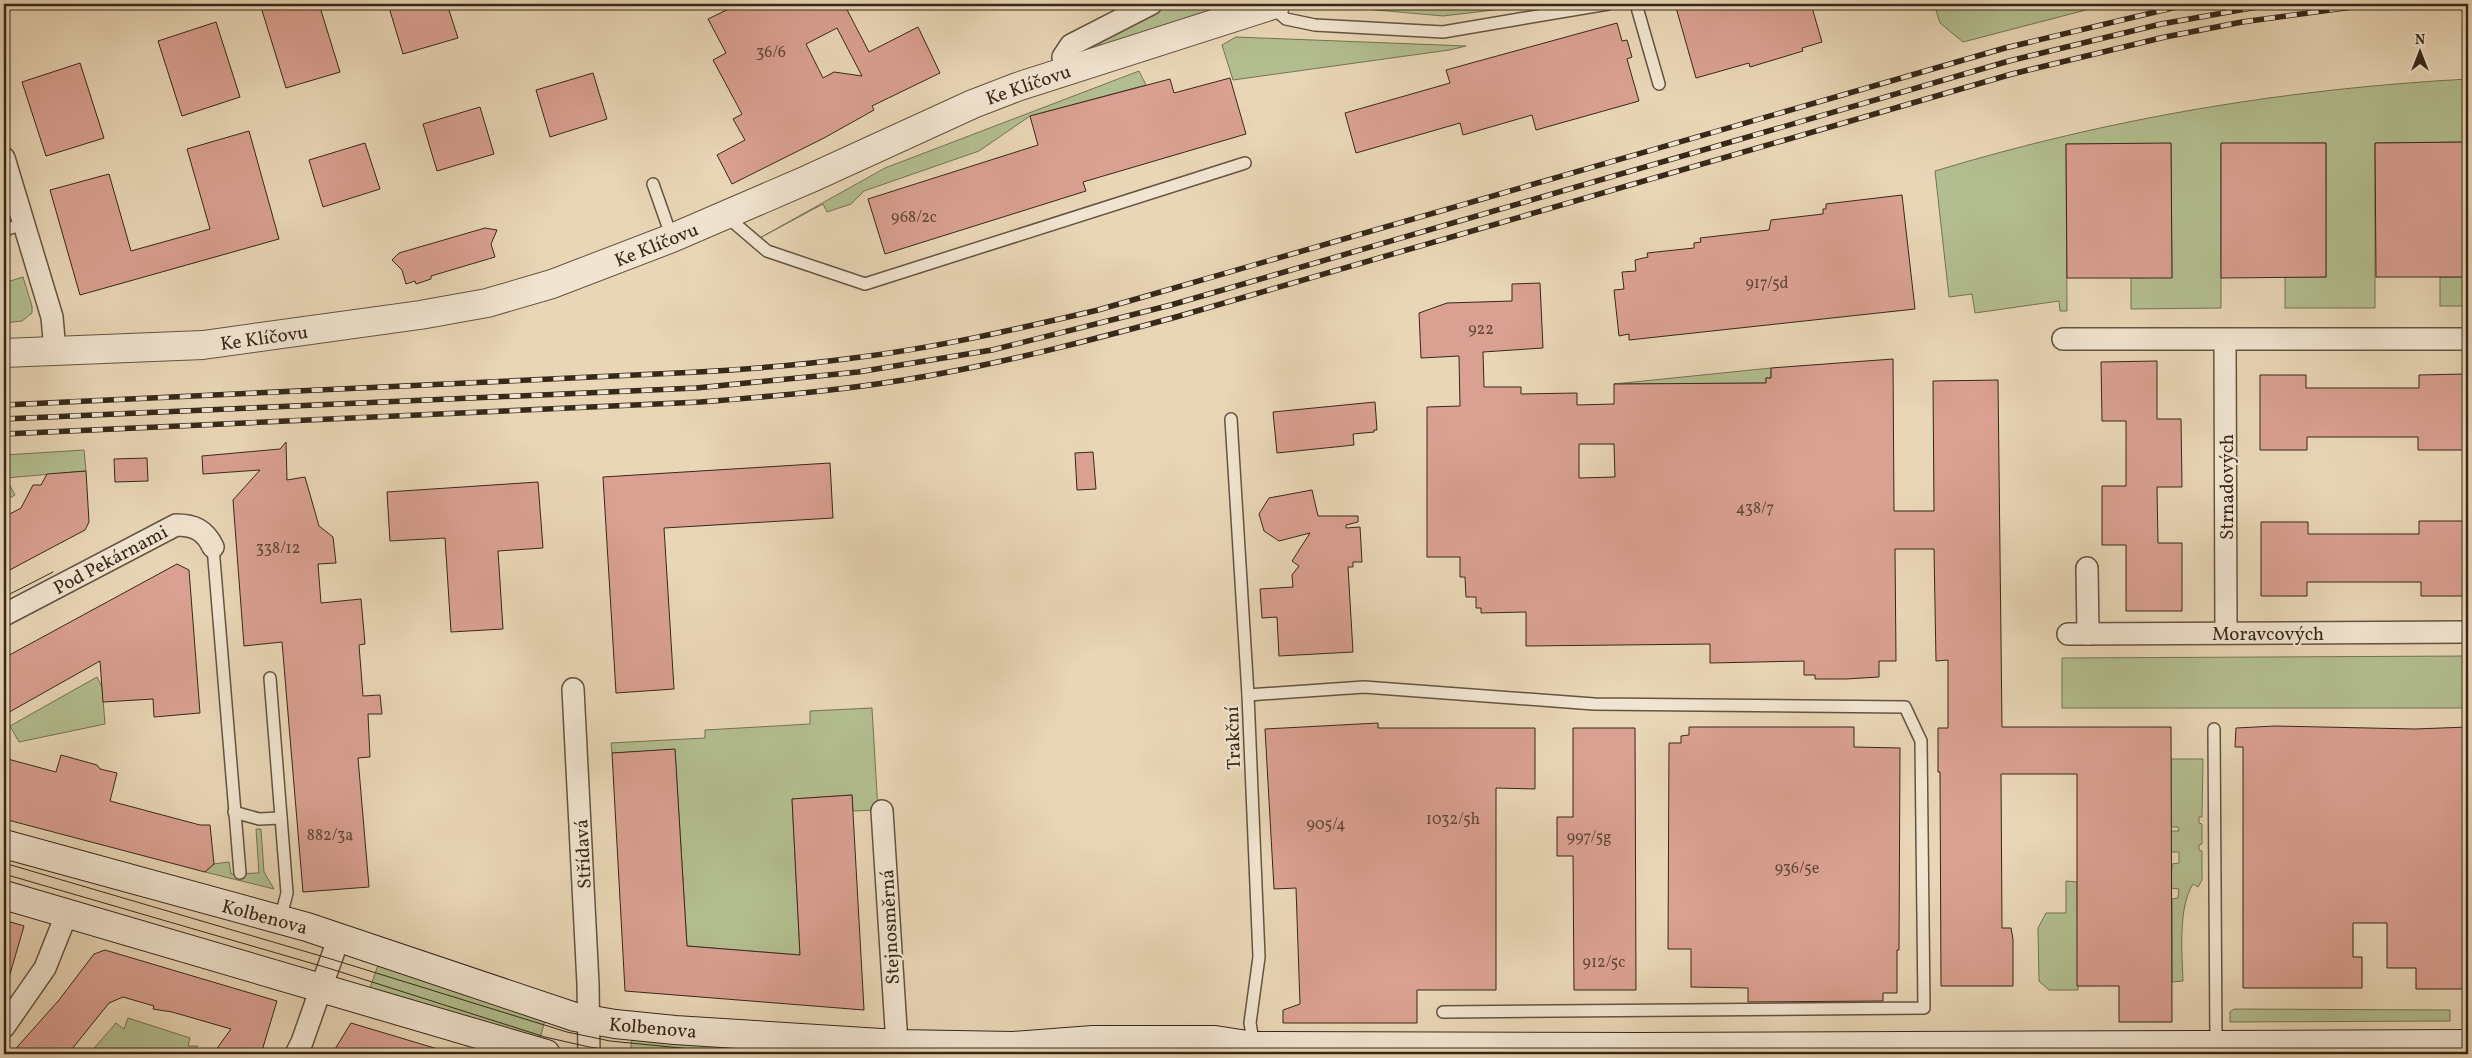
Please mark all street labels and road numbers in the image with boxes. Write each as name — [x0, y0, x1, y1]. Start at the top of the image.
street label: Ke Klíčovu — [983, 59, 1075, 113]
street label: Ke Klíčovu — [611, 217, 703, 274]
street label: Ke Klíčovu — [219, 320, 310, 358]
street label: Strnadových — [2215, 434, 2241, 540]
street label: Pod Pekárnami — [49, 520, 173, 602]
street label: Moravcových — [2212, 622, 2324, 648]
street label: Trakční — [1220, 706, 1248, 770]
street label: Střídavá — [569, 818, 599, 890]
street label: Stejnosměrná — [875, 869, 907, 985]
street label: Kolbenova — [219, 894, 310, 942]
street label: Kolbenova — [608, 1012, 698, 1046]

